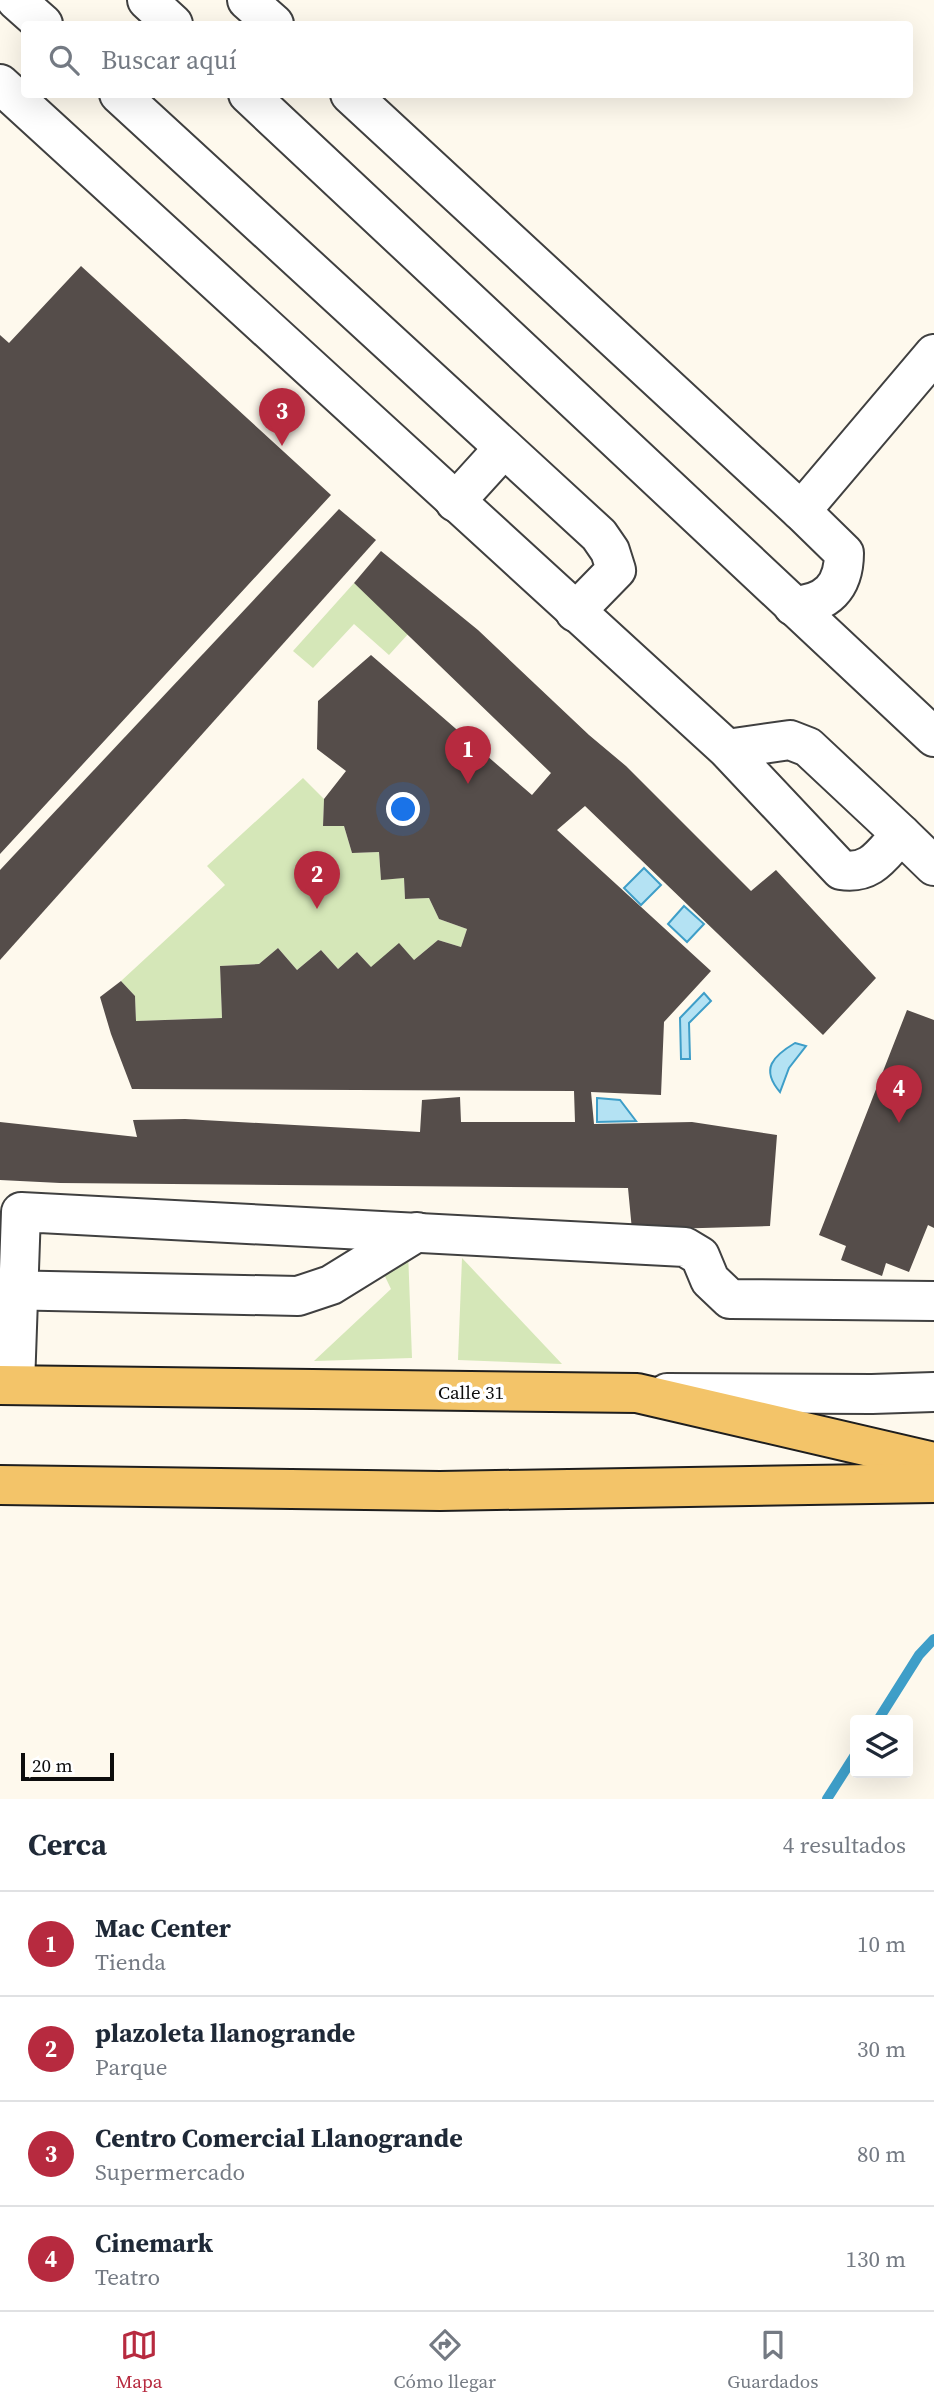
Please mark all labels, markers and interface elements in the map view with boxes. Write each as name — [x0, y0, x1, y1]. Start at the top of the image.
search box — [21, 21, 913, 98]
icon: search — [45, 41, 83, 79]
text: Buscar aquí — [101, 42, 237, 78]
pin: 3 — [259, 388, 305, 446]
pin: 1 — [445, 726, 491, 784]
your location — [386, 792, 420, 826]
pin: 2 — [294, 851, 340, 909]
pin: 4 — [876, 1065, 922, 1123]
street label: Calle 31 — [438, 1379, 504, 1405]
map controls — [850, 1715, 913, 1778]
button: layers — [850, 1715, 913, 1778]
scale bar — [21, 1750, 114, 1782]
text: 20 m — [32, 1752, 73, 1778]
text: Cerca — [28, 1824, 107, 1865]
text: 4 resultados — [783, 1829, 906, 1861]
text: Mac Center — [95, 1910, 231, 1946]
text: 1 — [45, 1928, 57, 1960]
text: 10 m — [857, 1928, 906, 1960]
text: Tienda — [95, 1946, 166, 1978]
text: plazoleta llanogrande — [95, 2015, 355, 2051]
text: 2 — [45, 2033, 57, 2065]
text: 30 m — [857, 2033, 906, 2065]
text: Parque — [95, 2051, 167, 2083]
text: Centro Comercial Llanogrande — [95, 2120, 463, 2156]
text: 3 — [45, 2138, 57, 2170]
text: 80 m — [857, 2138, 906, 2170]
text: Supermercado — [95, 2156, 245, 2188]
text: Cinemark — [95, 2225, 213, 2261]
text: 4 — [45, 2243, 57, 2275]
text: 130 m — [845, 2243, 906, 2275]
text: Teatro — [95, 2261, 160, 2293]
tab: Mapa — [116, 2326, 162, 2394]
tab: Cómo llegar — [394, 2326, 496, 2394]
tab: Guardados — [727, 2326, 818, 2394]

